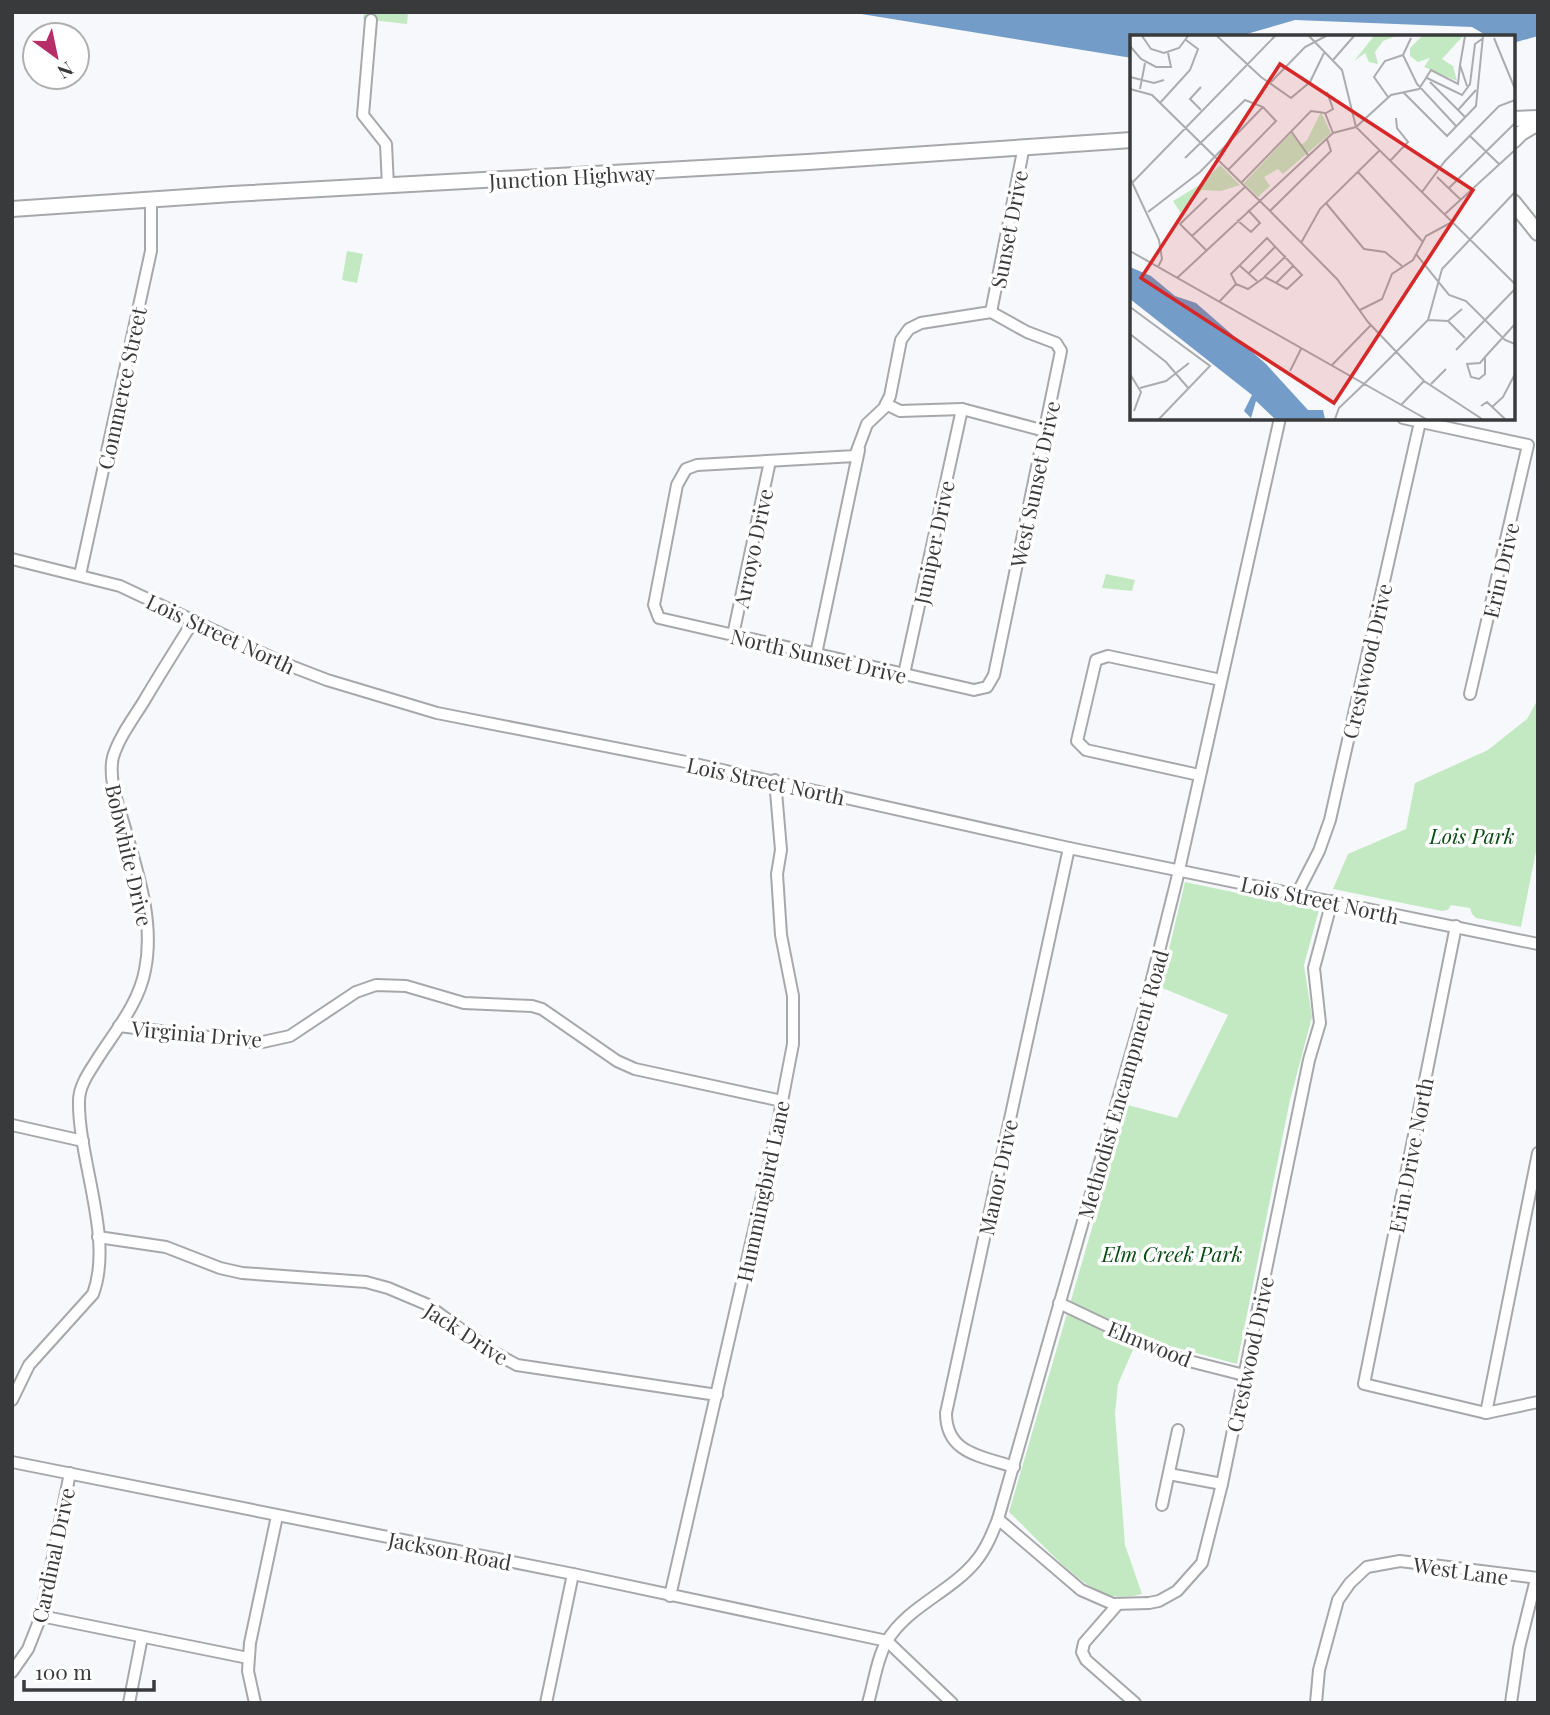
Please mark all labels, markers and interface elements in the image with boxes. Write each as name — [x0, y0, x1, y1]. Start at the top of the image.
north arrow — [21, 21, 91, 91]
inset map — [1130, 35, 1515, 420]
text: N — [53, 56, 79, 86]
street label: Junction Highway — [487, 158, 656, 194]
street label: Sunset Drive — [983, 168, 1033, 290]
street label: Commerce Street — [90, 304, 152, 472]
street label: West Sunset Drive — [1002, 398, 1065, 571]
street label: Juniper Drive — [906, 478, 960, 607]
street label: Arroyo Drive — [725, 486, 778, 611]
street label: Erin Drive — [1475, 519, 1525, 621]
street label: Crestwood Drive — [1335, 581, 1397, 741]
street label: Lois Street North — [142, 586, 300, 680]
street label: North Sunset Drive — [728, 621, 910, 689]
street label: Lois Street North — [684, 750, 848, 811]
street label: Bobwhite Drive — [100, 781, 160, 929]
park label: Lois Park — [1428, 821, 1515, 849]
street label: Lois Street North — [1238, 869, 1402, 930]
street label: Methodist Encampment Road — [1070, 946, 1174, 1222]
street label: Virginia Drive — [130, 1013, 263, 1053]
street label: Erin Drive North — [1381, 1074, 1439, 1235]
street label: Hummingbird Lane — [729, 1098, 795, 1284]
street label: Manor Drive — [971, 1116, 1023, 1238]
park label: Elm Creek Park — [1101, 1239, 1242, 1267]
street label: Crestwood Drive — [1219, 1274, 1279, 1434]
street label: Jack Drive — [419, 1295, 514, 1371]
street label: Elmwood — [1104, 1313, 1196, 1373]
street label: Cardinal Drive — [24, 1485, 80, 1625]
street label: Jackson Road — [385, 1524, 514, 1576]
street label: West Lane — [1411, 1549, 1510, 1591]
scale bar — [24, 1648, 154, 1692]
text: 100 m — [35, 1657, 92, 1685]

